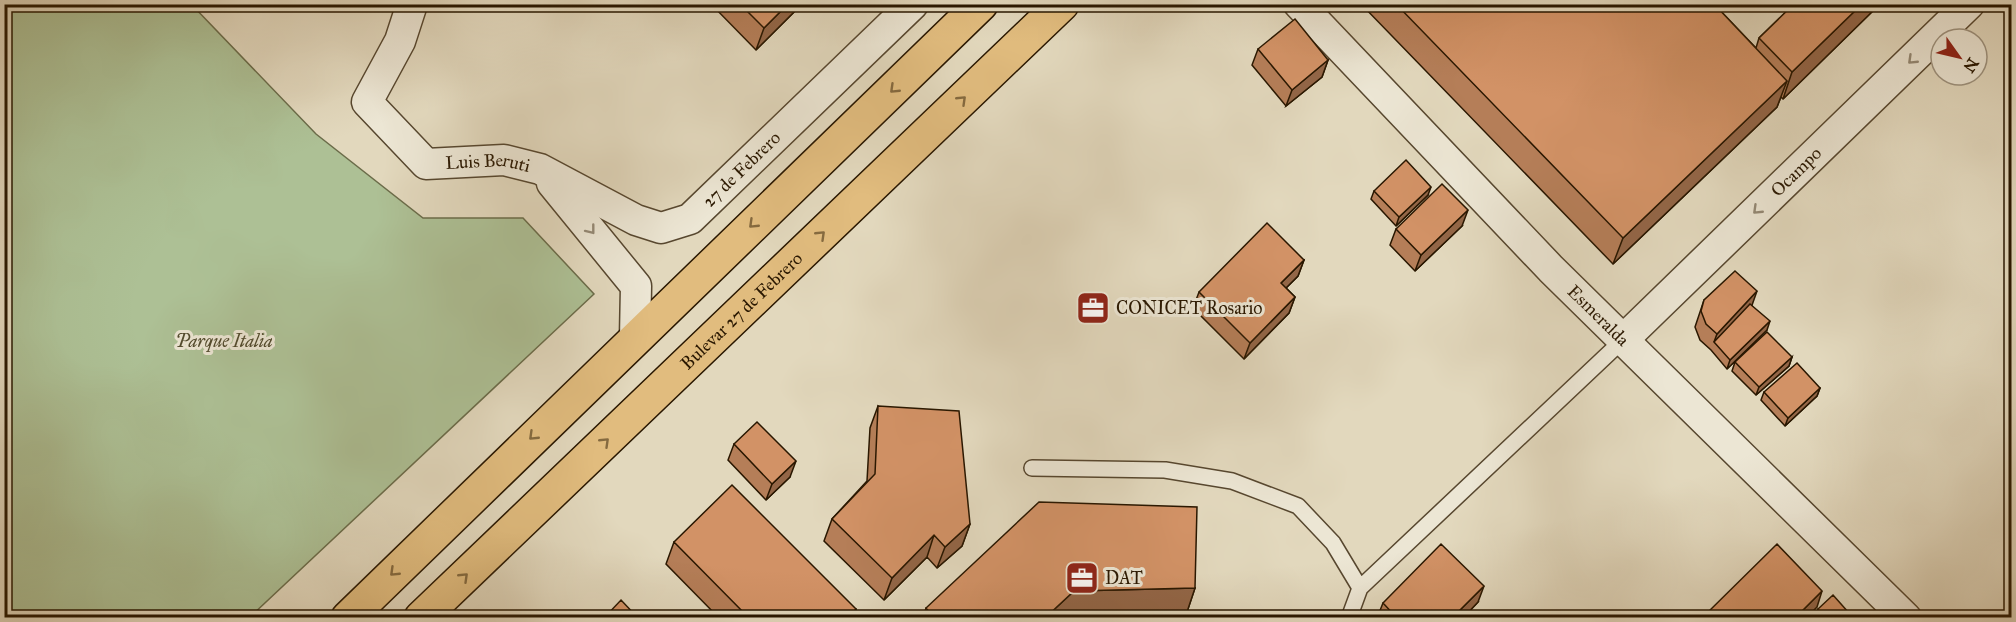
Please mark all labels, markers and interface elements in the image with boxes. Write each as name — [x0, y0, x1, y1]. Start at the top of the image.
north arrow — [1929, 27, 1989, 87]
one-way arrow — [1908, 53, 1919, 64]
text: N — [1959, 54, 1983, 76]
one-way arrow — [890, 81, 901, 92]
one-way arrow — [956, 96, 966, 107]
street label: 27 de Febrero — [698, 127, 785, 212]
street label: Ocampo — [1766, 142, 1826, 201]
street label: Luis Beruti — [445, 149, 533, 177]
one-way arrow — [1753, 203, 1763, 214]
one-way arrow — [750, 216, 761, 227]
one-way arrow — [584, 223, 595, 234]
one-way arrow — [815, 231, 825, 242]
street label: Bulevar 27 de Febrero — [676, 247, 807, 374]
street label: Esmeralda — [1563, 280, 1634, 351]
office icon: CONICET Rosario — [1075, 290, 1111, 326]
place label: CONICET Rosario — [1116, 297, 1263, 319]
park label: Parque Italia — [175, 330, 273, 352]
one-way arrow — [530, 429, 541, 440]
one-way arrow — [597, 439, 608, 450]
office icon: DAT — [1064, 560, 1100, 596]
one-way arrow — [390, 565, 401, 576]
place label: DAT — [1105, 567, 1143, 589]
one-way arrow — [457, 573, 467, 584]

